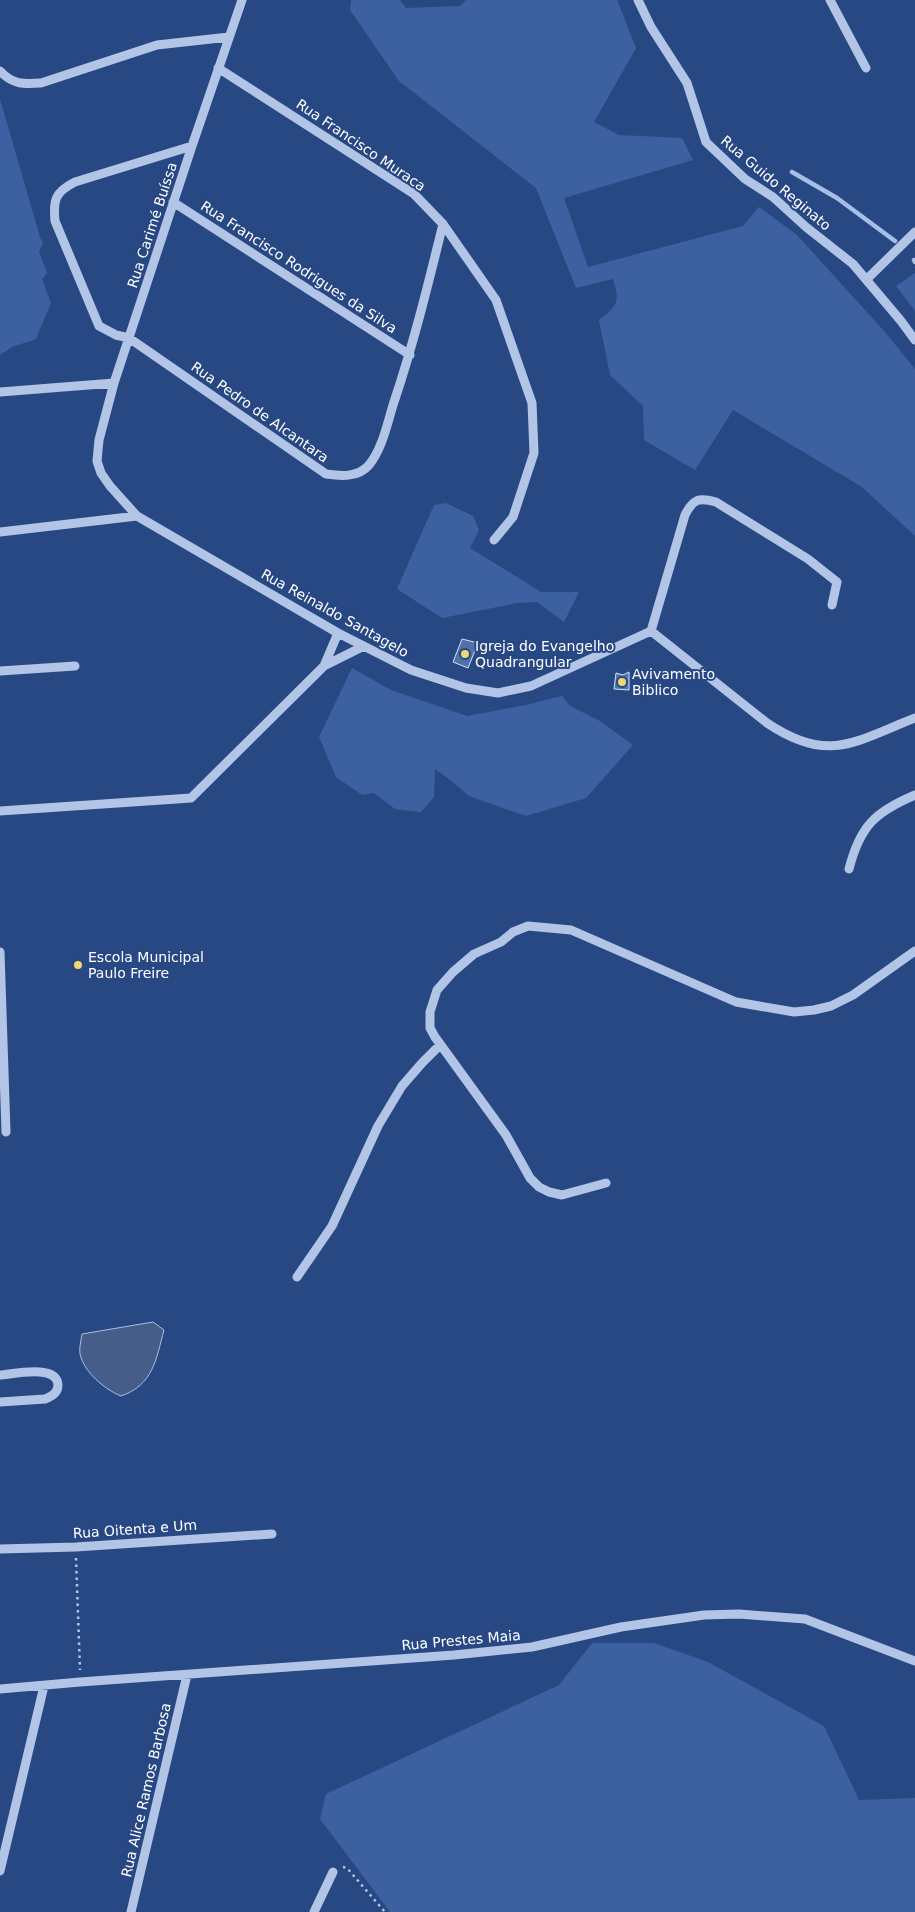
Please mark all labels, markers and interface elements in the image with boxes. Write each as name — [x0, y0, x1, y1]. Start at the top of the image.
street label: Rua Francisco Muraca — [293, 96, 429, 194]
street label: Rua Guido Reginato — [718, 132, 834, 234]
street label: Rua Carimé Buíssa — [124, 160, 180, 290]
street label: Rua Francisco Rodrigues da Silva — [198, 197, 400, 337]
street label: Rua Pedro de Alcantara — [188, 358, 332, 466]
street label: Rua Reinaldo Santagelo — [258, 566, 412, 660]
place label: Igreja do Evangelho Quadrangular — [475, 638, 614, 670]
marker: Igreja do Evangelho Quadrangular — [459, 648, 471, 660]
place label: Avivamento Biblico — [632, 666, 715, 698]
marker: Avivamento Biblico — [616, 676, 628, 688]
place label: Escola Municipal Paulo Freire — [88, 949, 204, 981]
marker: Escola Municipal Paulo Freire — [72, 959, 84, 971]
street label: Rua Oitenta e Um — [72, 1517, 198, 1541]
street label: Rua Prestes Maia — [401, 1627, 521, 1653]
street label: Rua Alice Ramos Barbosa — [118, 1701, 174, 1879]

